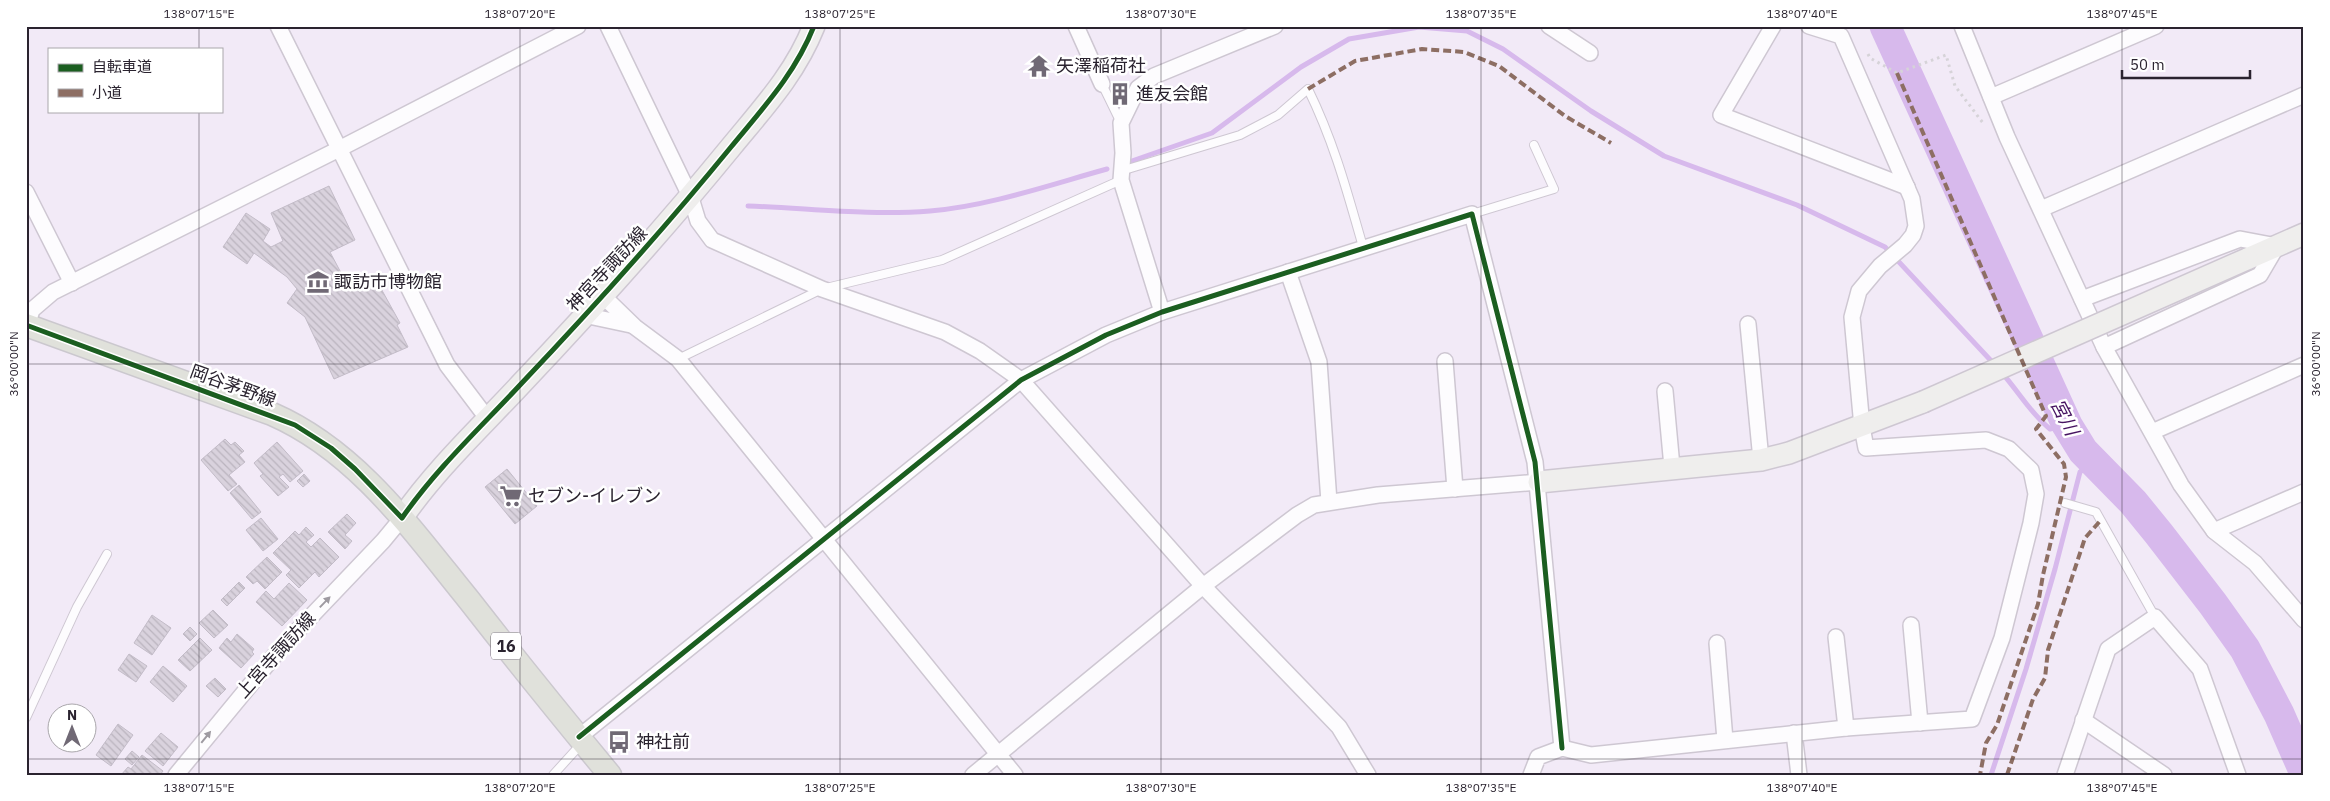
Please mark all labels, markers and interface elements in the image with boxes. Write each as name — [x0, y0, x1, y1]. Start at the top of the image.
text: 138°07'15"E — [164, 6, 234, 21]
text: 138°07'20"E — [485, 6, 555, 21]
text: 138°07'25"E — [805, 6, 875, 21]
text: 138°07'30"E — [1126, 6, 1196, 21]
text: 138°07'35"E — [1446, 6, 1516, 21]
text: 138°07'40"E — [1767, 6, 1837, 21]
text: 138°07'45"E — [2087, 6, 2157, 21]
legend — [48, 48, 222, 112]
scale bar — [2122, 48, 2250, 80]
temple icon: 矢澤稲荷社 — [1026, 53, 1052, 79]
place label: 矢澤稲荷社 — [1056, 54, 1146, 77]
text: 50 m — [2130, 55, 2165, 74]
text: 自転車道 — [92, 57, 152, 76]
building icon: 進友会館 — [1107, 81, 1133, 107]
place label: 進友会館 — [1136, 82, 1208, 105]
text: 小道 — [92, 83, 122, 102]
street label: 神宮寺諏訪線 — [561, 221, 652, 316]
museum icon: 諏訪市博物館 — [305, 269, 331, 295]
place label: 諏訪市博物館 — [334, 270, 442, 293]
text: 36°00'00"N — [6, 331, 21, 397]
text: 36°00'00"N — [2308, 331, 2323, 397]
street label: 岡谷茅野線 — [187, 359, 279, 412]
water label: 宮川 — [2046, 395, 2085, 441]
supermarket icon: セブン-イレブン — [498, 483, 524, 509]
place label: セブン-イレブン — [528, 484, 661, 507]
one-way arrow — [319, 596, 331, 608]
street label: 上宮寺諏訪線 — [231, 607, 320, 702]
road number: 16 — [491, 632, 521, 659]
north arrow — [48, 704, 98, 754]
text: N — [67, 706, 77, 724]
bus stop icon: 神社前 — [606, 729, 632, 755]
place label: 神社前 — [636, 730, 690, 753]
one-way arrow — [201, 731, 212, 744]
text: 138°07'15"E — [164, 780, 234, 795]
text: 138°07'20"E — [485, 780, 555, 795]
text: 138°07'25"E — [805, 780, 875, 795]
text: 138°07'30"E — [1126, 780, 1196, 795]
text: 138°07'35"E — [1446, 780, 1516, 795]
text: 138°07'40"E — [1767, 780, 1837, 795]
text: 138°07'45"E — [2087, 780, 2157, 795]

